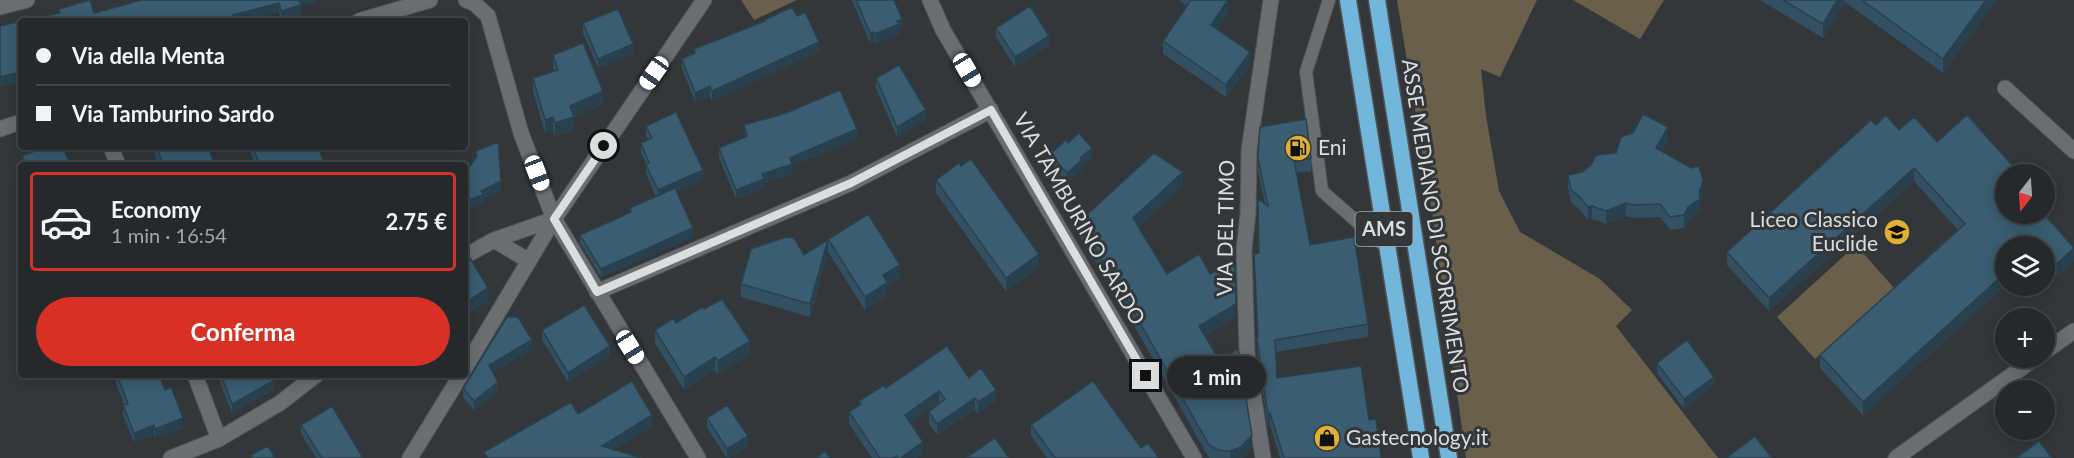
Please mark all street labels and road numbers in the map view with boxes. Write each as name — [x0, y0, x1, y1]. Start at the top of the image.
street label: ASSE MEDIANO DI SCORRIMENTO — [1398, 57, 1475, 395]
street label: VIA TAMBURINO SARDO — [1009, 108, 1151, 329]
street label: VIA DEL TIMO — [1211, 159, 1238, 296]
road number: AMS — [1356, 212, 1412, 246]

